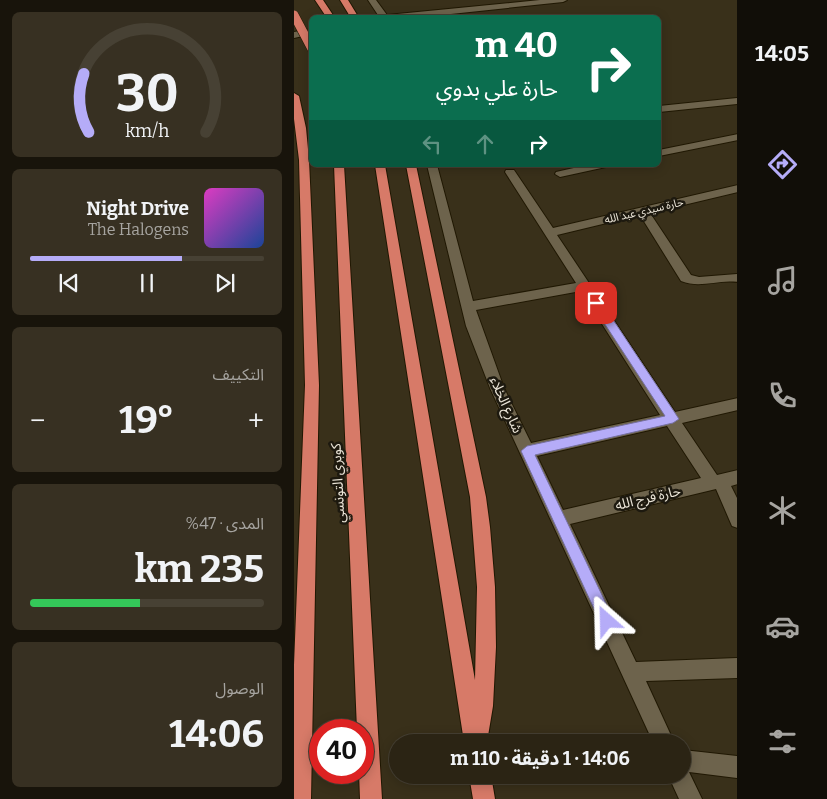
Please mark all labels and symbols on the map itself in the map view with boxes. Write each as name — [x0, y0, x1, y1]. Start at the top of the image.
street label: حارة سيدي عبد الله — [603, 195, 686, 229]
pin — [575, 282, 617, 324]
street label: شارع الخلاء — [484, 374, 526, 437]
street label: كوبري التونسي — [327, 442, 351, 523]
street label: حارة فرج الله — [613, 482, 683, 516]
position arrow — [580, 594, 632, 646]
speed limit sign: 40 — [309, 719, 374, 784]

